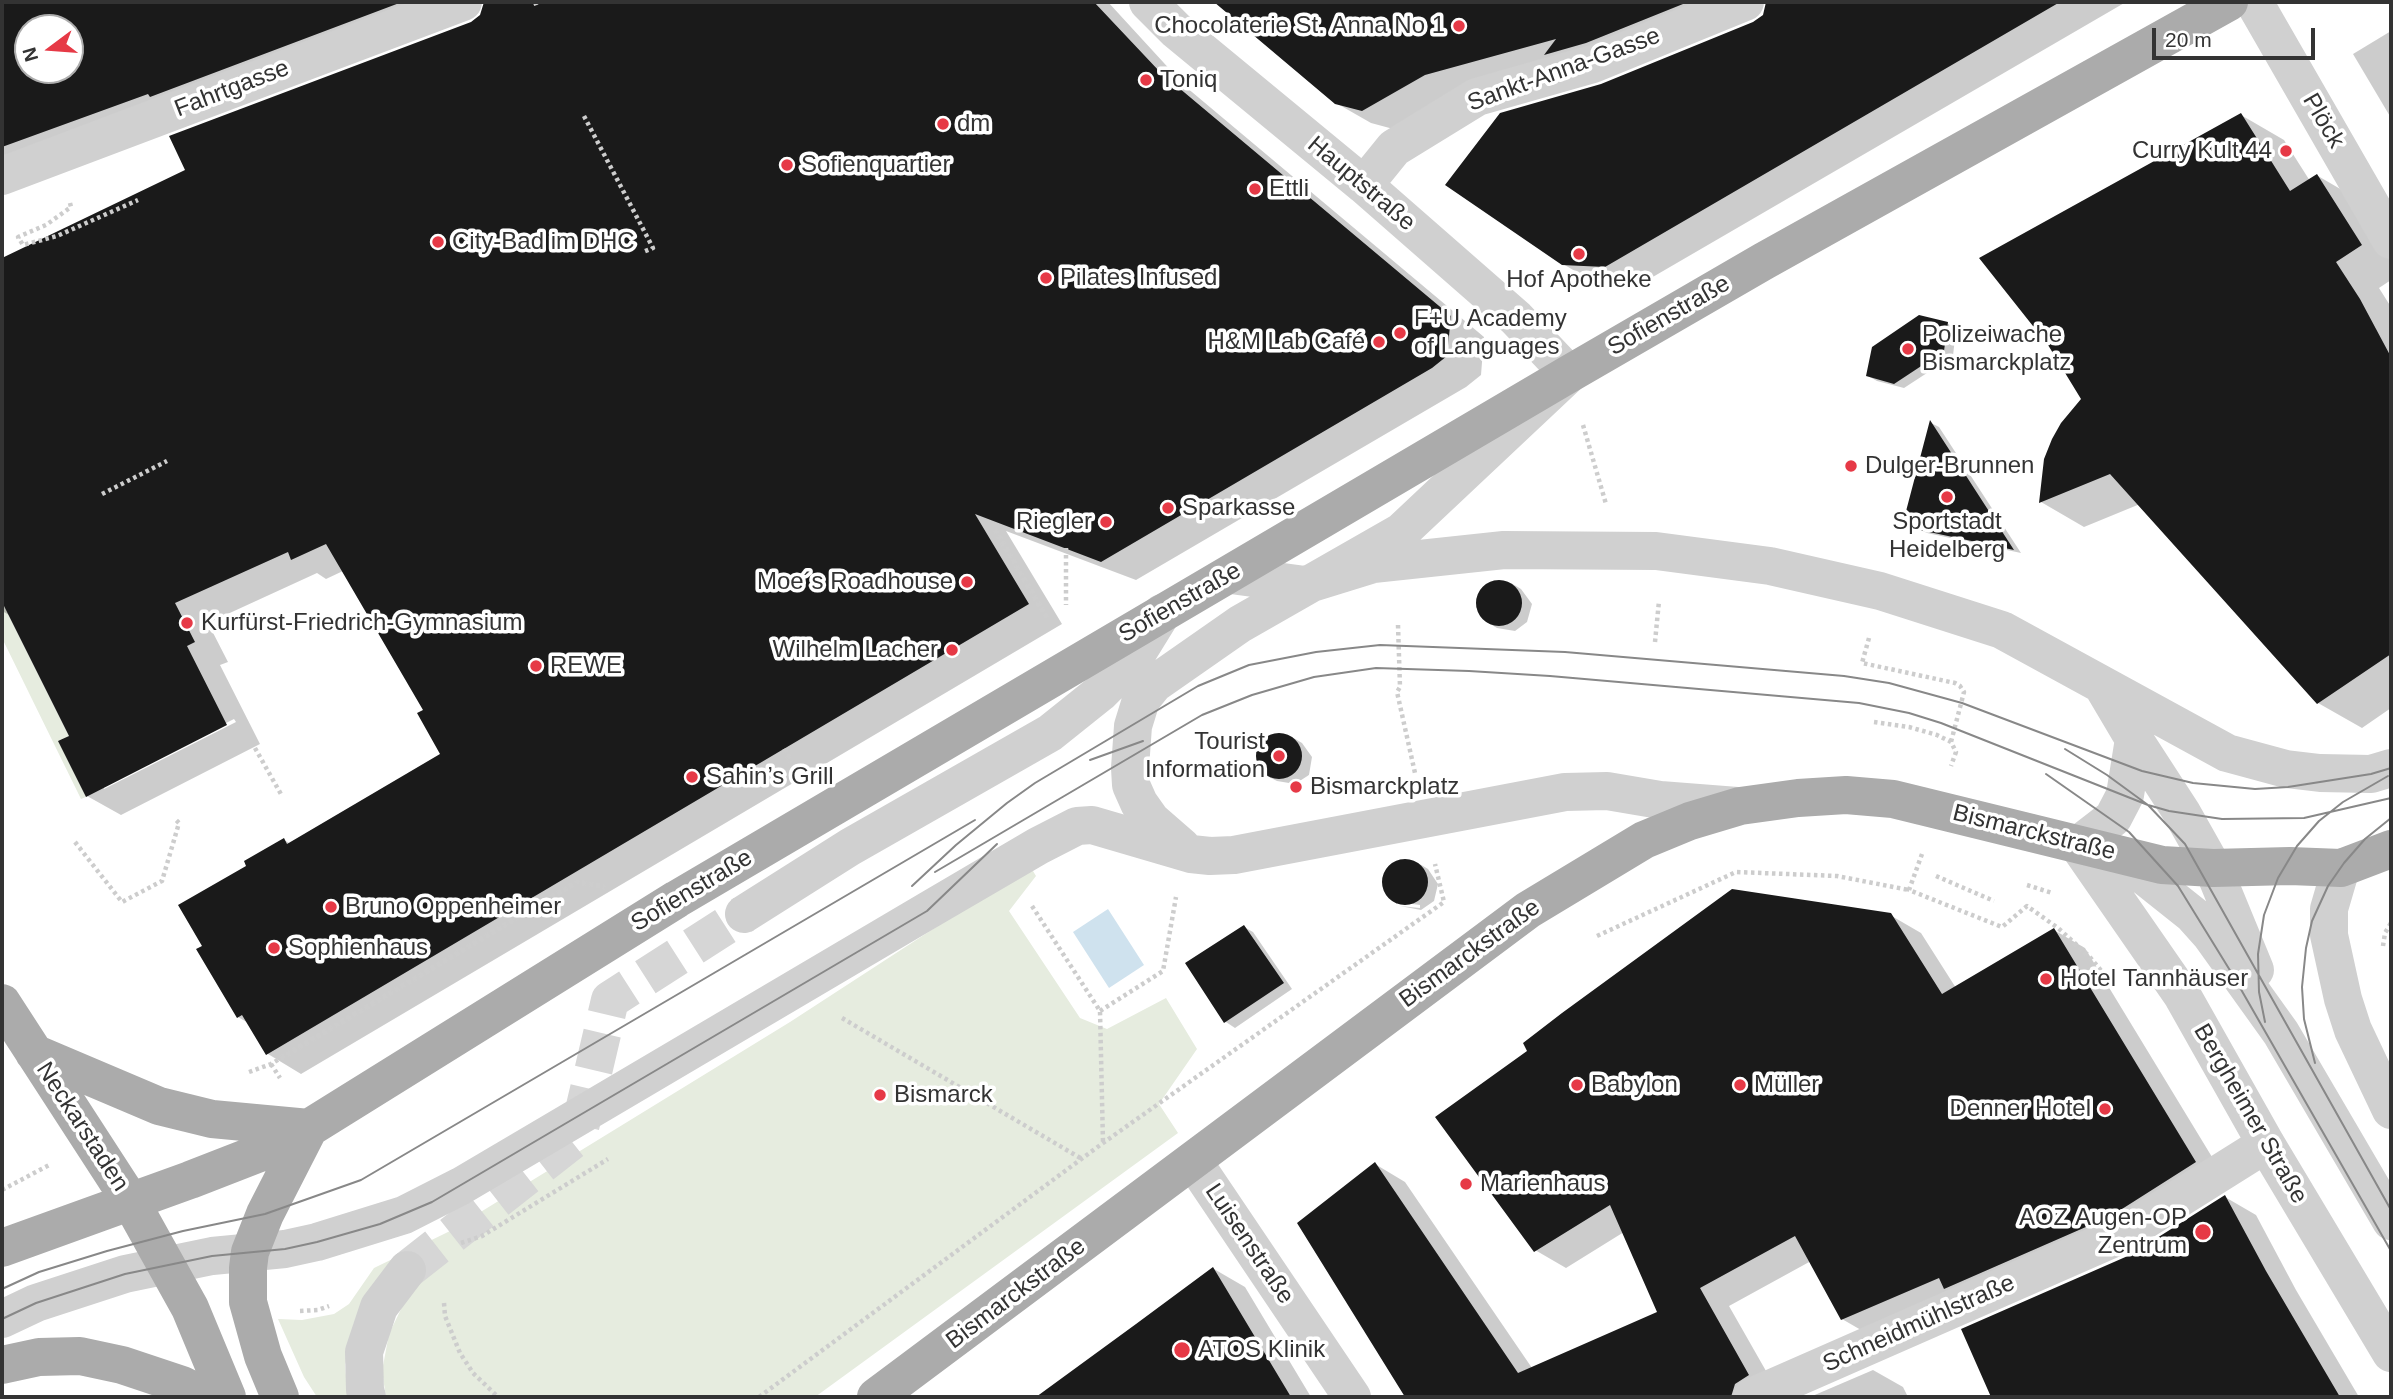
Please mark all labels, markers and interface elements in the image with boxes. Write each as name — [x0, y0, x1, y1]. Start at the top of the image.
place label: Chocolaterie St. Anna No 1 — [1154, 12, 1445, 40]
north arrow — [14, 14, 84, 84]
scale bar — [2155, 14, 2318, 58]
marker: Chocolaterie St. Anna No 1 — [1451, 18, 1467, 34]
street label: Sankt-Anna-Gasse — [1464, 22, 1664, 118]
text: 20 m — [2165, 28, 2212, 51]
text: N — [18, 45, 42, 64]
street label: Fahrtgasse — [171, 54, 293, 124]
place label: Toniq — [1160, 66, 1217, 94]
marker: Toniq — [1138, 72, 1154, 88]
street label: Plöck — [2296, 88, 2350, 154]
place label: dm — [957, 110, 990, 138]
marker: dm — [935, 116, 951, 132]
street label: Hauptstraße — [1301, 131, 1421, 237]
place label: Curry Kult 44 — [2132, 137, 2272, 165]
marker: Curry Kult 44 — [2278, 143, 2294, 159]
place label: Sofienquartier — [801, 151, 950, 179]
marker: Sofienquartier — [779, 157, 795, 173]
place label: Ettli — [1269, 175, 1309, 203]
marker: Ettli — [1247, 181, 1263, 197]
place label: City-Bad im DHC — [452, 228, 635, 256]
marker: City-Bad im DHC — [430, 234, 446, 250]
marker: Hof Apotheke — [1571, 246, 1587, 262]
place label: Pilates Infused — [1060, 264, 1217, 292]
place label: Hof Apotheke — [1506, 266, 1652, 294]
marker: Pilates Infused — [1038, 270, 1054, 286]
street label: Sofienstraße — [1603, 270, 1735, 362]
place label: F+U Academy of Languages — [1414, 305, 1567, 361]
place label: Polizeiwache Bismarckplatz — [1922, 321, 2071, 377]
marker: F+U Academy of Languages — [1392, 325, 1408, 341]
place label: H&M Lab Café — [1208, 328, 1365, 356]
marker: H&M Lab Café — [1371, 334, 1387, 350]
marker: Polizeiwache Bismarckplatz — [1900, 341, 1916, 357]
place label: Dulger-Brunnen — [1865, 452, 2034, 480]
marker: Dulger-Brunnen — [1843, 458, 1859, 474]
marker: Sportstadt Heidelberg — [1939, 489, 1955, 505]
place label: Sparkasse — [1182, 494, 1295, 522]
marker: Sparkasse — [1160, 500, 1176, 516]
place label: Riegler — [1016, 508, 1092, 536]
place label: Sportstadt Heidelberg — [1889, 508, 2005, 564]
marker: Riegler — [1098, 514, 1114, 530]
street label: Sofienstraße — [1114, 557, 1246, 649]
place label: Moe´s Roadhouse — [757, 568, 953, 596]
marker: Moe´s Roadhouse — [959, 574, 975, 590]
place label: Kurfürst-Friedrich-Gymnasium — [201, 609, 522, 637]
marker: Kurfürst-Friedrich-Gymnasium — [179, 615, 195, 631]
place label: Wilhelm Lacher — [773, 636, 938, 664]
marker: Wilhelm Lacher — [944, 642, 960, 658]
place label: REWE — [550, 652, 622, 680]
marker: REWE — [528, 658, 544, 674]
place label: Tourist Information — [1145, 728, 1265, 784]
marker: Tourist Information — [1271, 748, 1287, 764]
place label: Sahin’s Grill — [706, 763, 834, 791]
marker: Sahin’s Grill — [684, 769, 700, 785]
place label: Bismarckplatz — [1310, 773, 1459, 801]
marker: Bismarckplatz — [1288, 779, 1304, 795]
street label: Bismarckstraße — [1950, 799, 2118, 867]
street label: Sofienstraße — [626, 844, 758, 938]
place label: Bruno Oppenheimer — [345, 893, 561, 921]
street label: Bismarckstraße — [1394, 893, 1546, 1015]
marker: Bruno Oppenheimer — [323, 899, 339, 915]
place label: Sophienhaus — [288, 934, 428, 962]
marker: Sophienhaus — [266, 940, 282, 956]
place label: Hotel Tannhäuser — [2060, 965, 2248, 993]
marker: Hotel Tannhäuser — [2038, 971, 2054, 987]
street label: Bergheimer Straße — [2187, 1019, 2313, 1209]
street label: Neckarstaden — [30, 1057, 134, 1197]
place label: Babylon — [1591, 1071, 1678, 1099]
place label: Müller — [1754, 1071, 1819, 1099]
marker: Babylon — [1569, 1077, 1585, 1093]
marker: Müller — [1732, 1077, 1748, 1093]
place label: Bismarck — [894, 1081, 993, 1109]
marker: Bismarck — [872, 1087, 888, 1103]
place label: Denner Hotel — [1950, 1095, 2091, 1123]
marker: Denner Hotel — [2097, 1101, 2113, 1117]
place label: Marienhaus — [1480, 1170, 1605, 1198]
marker: Marienhaus — [1458, 1176, 1474, 1192]
street label: Luisenstraße — [1198, 1178, 1300, 1310]
place label: AOZ Augen-OP Zentrum — [2019, 1204, 2187, 1260]
marker: AOZ Augen-OP Zentrum — [2193, 1222, 2213, 1242]
street label: Bismarckstraße — [941, 1232, 1091, 1356]
street label: Schneidmühlstraße — [1819, 1269, 2019, 1379]
place label: ATOS Klinik — [1198, 1336, 1325, 1364]
marker: ATOS Klinik — [1172, 1340, 1192, 1360]

